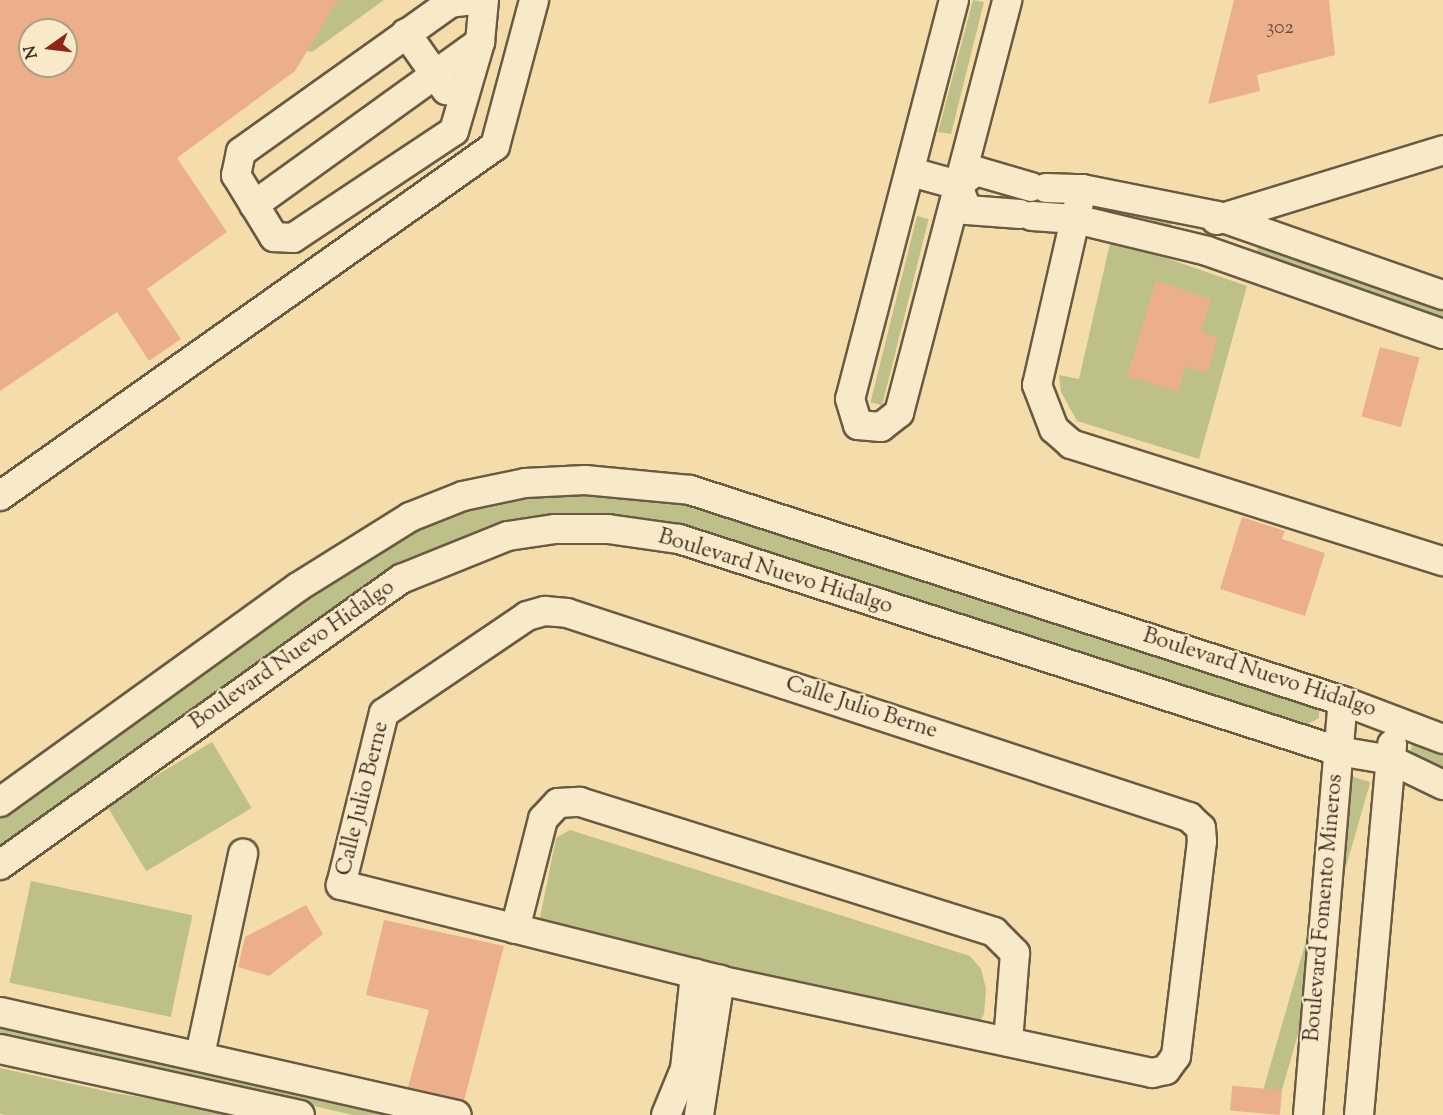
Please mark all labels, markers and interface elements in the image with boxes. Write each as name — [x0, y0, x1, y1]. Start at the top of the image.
house number: 302 — [1266, 16, 1294, 40]
north arrow — [18, 18, 78, 78]
text: N — [19, 43, 45, 61]
street label: Boulevard Nuevo Hidalgo — [655, 525, 895, 621]
street label: Boulevard Nuevo Hidalgo — [186, 575, 400, 737]
street label: Boulevard Nuevo Hidalgo — [1139, 624, 1379, 724]
street label: Calle Julio Berne — [782, 672, 940, 746]
street label: Calle Julio Berne — [332, 719, 396, 879]
street label: Boulevard Fomento Mineros — [1300, 773, 1350, 1043]

